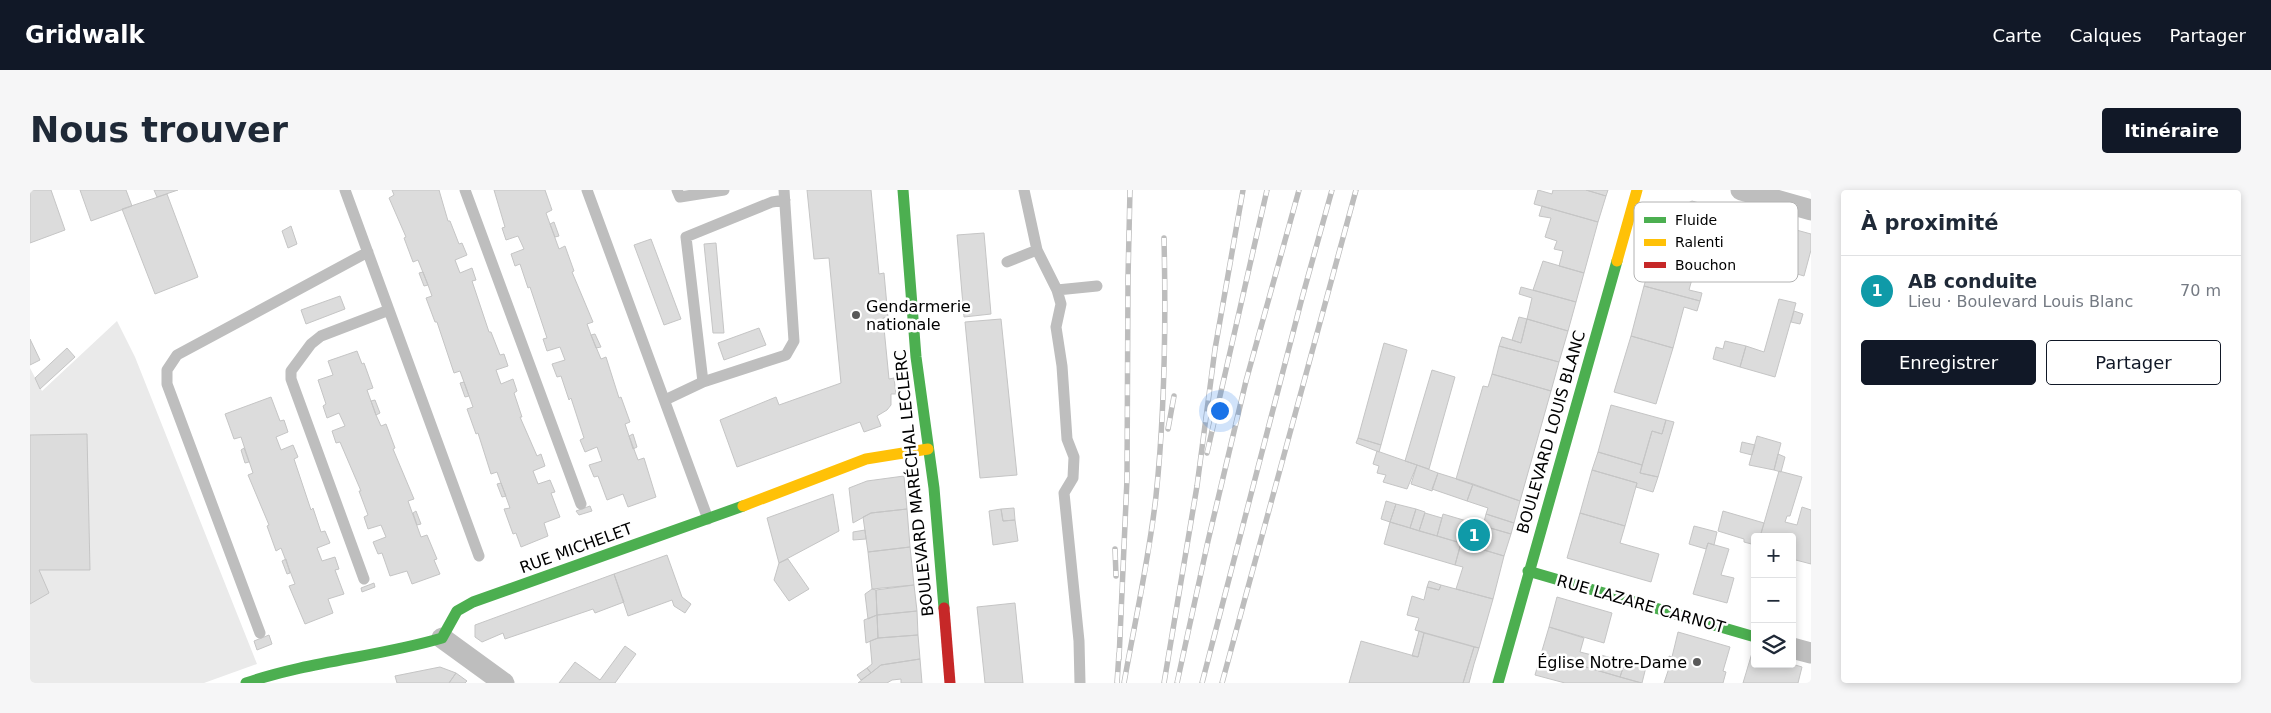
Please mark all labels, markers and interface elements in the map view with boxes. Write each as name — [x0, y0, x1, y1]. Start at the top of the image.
text: Gridwalk — [25, 21, 145, 49]
text: Carte — [1993, 25, 2042, 46]
text: Calques — [2070, 25, 2142, 46]
text: Partager — [2170, 25, 2246, 46]
button: Itinéraire — [2102, 108, 2241, 153]
text: Nous trouver — [30, 110, 288, 150]
legend — [1634, 202, 1798, 282]
text: À proximité — [1861, 211, 1998, 235]
text: Fluide — [1675, 212, 1717, 228]
text: Ralenti — [1675, 234, 1724, 250]
text: Bouchon — [1675, 257, 1736, 273]
text: AB conduite — [1908, 270, 2037, 292]
text: 1 — [1871, 281, 1883, 300]
text: 70 m — [2180, 281, 2221, 300]
text: Lieu · Boulevard Louis Blanc — [1908, 292, 2133, 311]
place label: Gendarmerie nationale — [866, 297, 971, 334]
marker: Gendarmerie nationale — [850, 309, 862, 321]
street label: BOULEVARD LOUIS BLANC — [1513, 328, 1589, 536]
button: Enregistrer — [1861, 340, 2036, 385]
button: Partager — [2046, 340, 2221, 385]
street label: BOULEVARD MARÉCHAL LECLERC — [891, 349, 937, 617]
your location — [1207, 398, 1233, 424]
pin: 1 — [1458, 516, 1490, 554]
street label: RUE MICHELET — [517, 519, 635, 577]
map controls — [1751, 533, 1796, 668]
button: + — [1751, 533, 1796, 578]
street label: RUE LAZARE CARNOT — [1555, 571, 1727, 637]
button: − — [1751, 578, 1796, 623]
button: layers — [1751, 623, 1796, 668]
place label: Église Notre-Dame — [1537, 653, 1687, 672]
marker: Église Notre-Dame — [1691, 656, 1703, 668]

